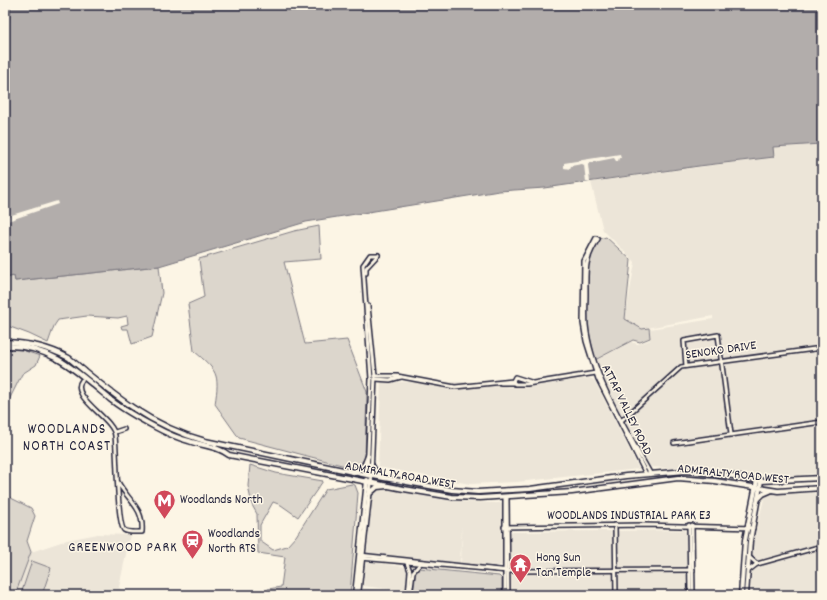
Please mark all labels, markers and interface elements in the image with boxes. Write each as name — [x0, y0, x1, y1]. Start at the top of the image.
street label: SENOKO DRIVE — [684, 337, 758, 365]
street label: ATTAP VALLEY ROAD — [596, 361, 656, 459]
district label: WOODLANDS NORTH COAST — [23, 419, 111, 458]
street label: ADMIRALTY ROAD WEST — [343, 457, 457, 495]
street label: ADMIRALTY ROAD WEST — [676, 460, 790, 490]
metro station icon: Woodlands North — [151, 487, 177, 520]
place label: Woodlands North — [180, 491, 263, 510]
street label: WOODLANDS INDUSTRIAL PARK E3 — [547, 507, 711, 526]
place label: Woodlands North RTS — [208, 525, 260, 559]
station icon: Woodlands North RTS — [179, 528, 205, 561]
district label: GREENWOOD PARK — [68, 538, 178, 558]
place label: Hong Sun Tan Temple — [536, 549, 591, 583]
temple icon: Hong Sun Tan Temple — [507, 552, 533, 585]

